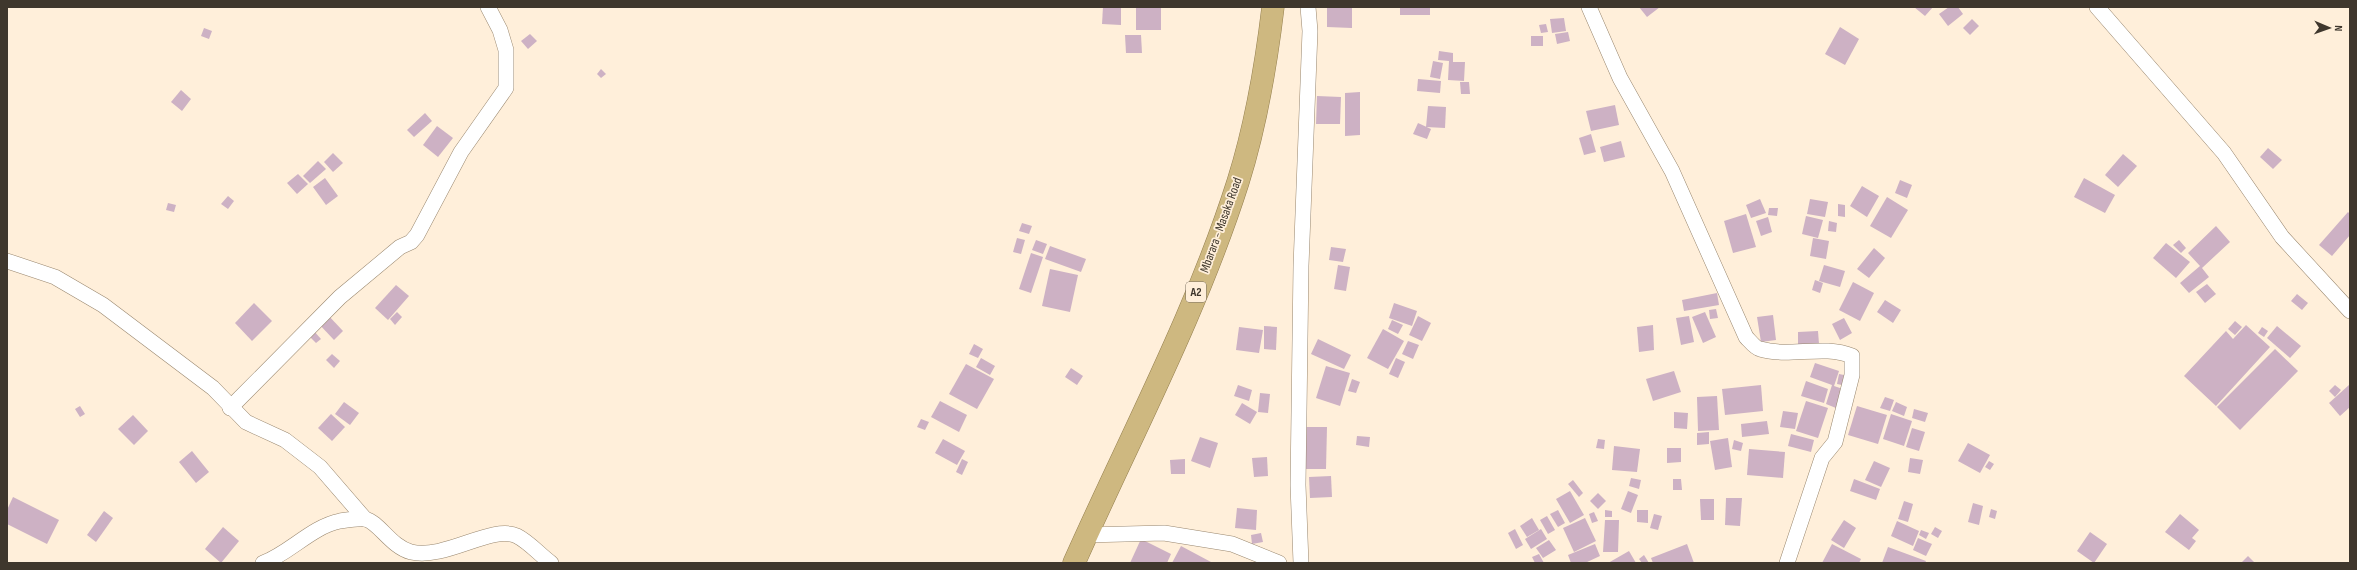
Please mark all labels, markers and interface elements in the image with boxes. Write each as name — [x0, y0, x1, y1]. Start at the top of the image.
north arrow — [2309, 8, 2349, 48]
text: N — [2332, 25, 2345, 32]
street label: Mbarara - Masaka Road — [1196, 175, 1246, 275]
road number: A2 — [1186, 282, 1206, 302]

